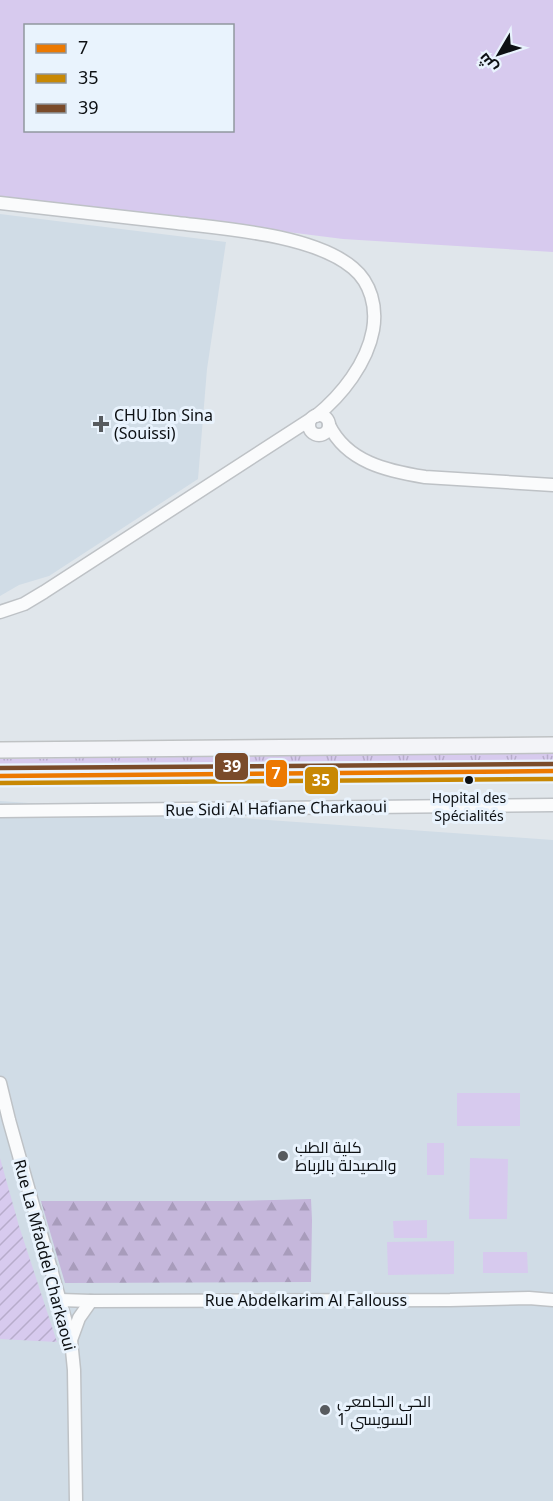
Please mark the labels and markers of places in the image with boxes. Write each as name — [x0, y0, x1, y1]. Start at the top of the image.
place label: CHU Ibn Sina (Souissi) — [114, 404, 213, 444]
marker: CHU Ibn Sina (Souissi) — [92, 415, 110, 433]
marker: Hopital des Spécialités — [463, 774, 475, 786]
place label: Hopital des Spécialités — [432, 788, 507, 825]
place label: كلية الطب والصيدلة بالرباط — [295, 1136, 397, 1176]
marker: كلية الطب والصيدلة بالرباط — [276, 1149, 290, 1163]
place label: الحي الجامعي السويسي 1 — [337, 1390, 431, 1432]
marker: الحي الجامعي السويسي 1 — [318, 1403, 332, 1417]

